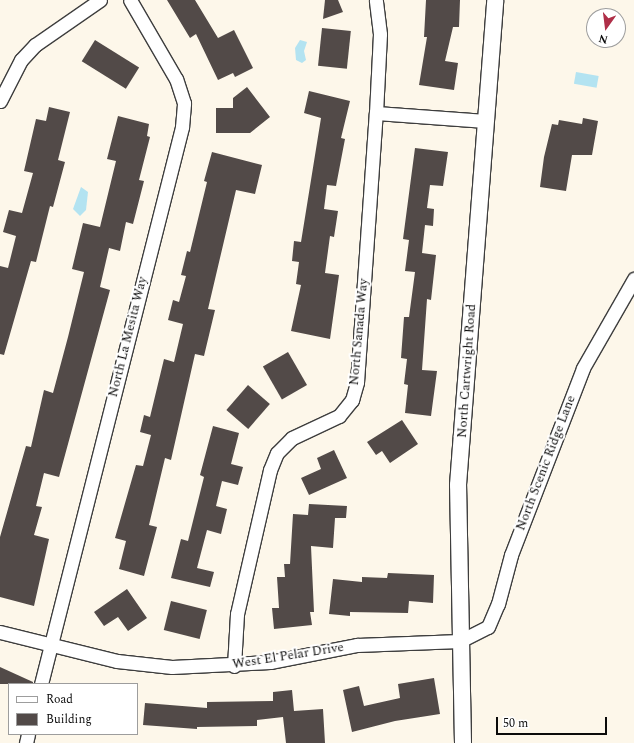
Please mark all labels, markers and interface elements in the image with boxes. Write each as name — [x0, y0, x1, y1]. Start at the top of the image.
north arrow — [586, 8, 626, 48]
text: N — [597, 30, 610, 48]
street label: North La Mesita Way — [105, 275, 151, 399]
street label: North Sanada Way — [347, 278, 371, 386]
street label: North Cartwright Road — [455, 303, 479, 439]
street label: North Scenic Ridge Lane — [513, 393, 579, 533]
street label: West El Pelar Drive — [231, 640, 345, 672]
legend — [8, 683, 138, 735]
text: Road — [46, 690, 73, 709]
scale bar — [498, 709, 609, 735]
text: Building — [46, 710, 92, 729]
text: 50 m — [503, 714, 528, 733]

